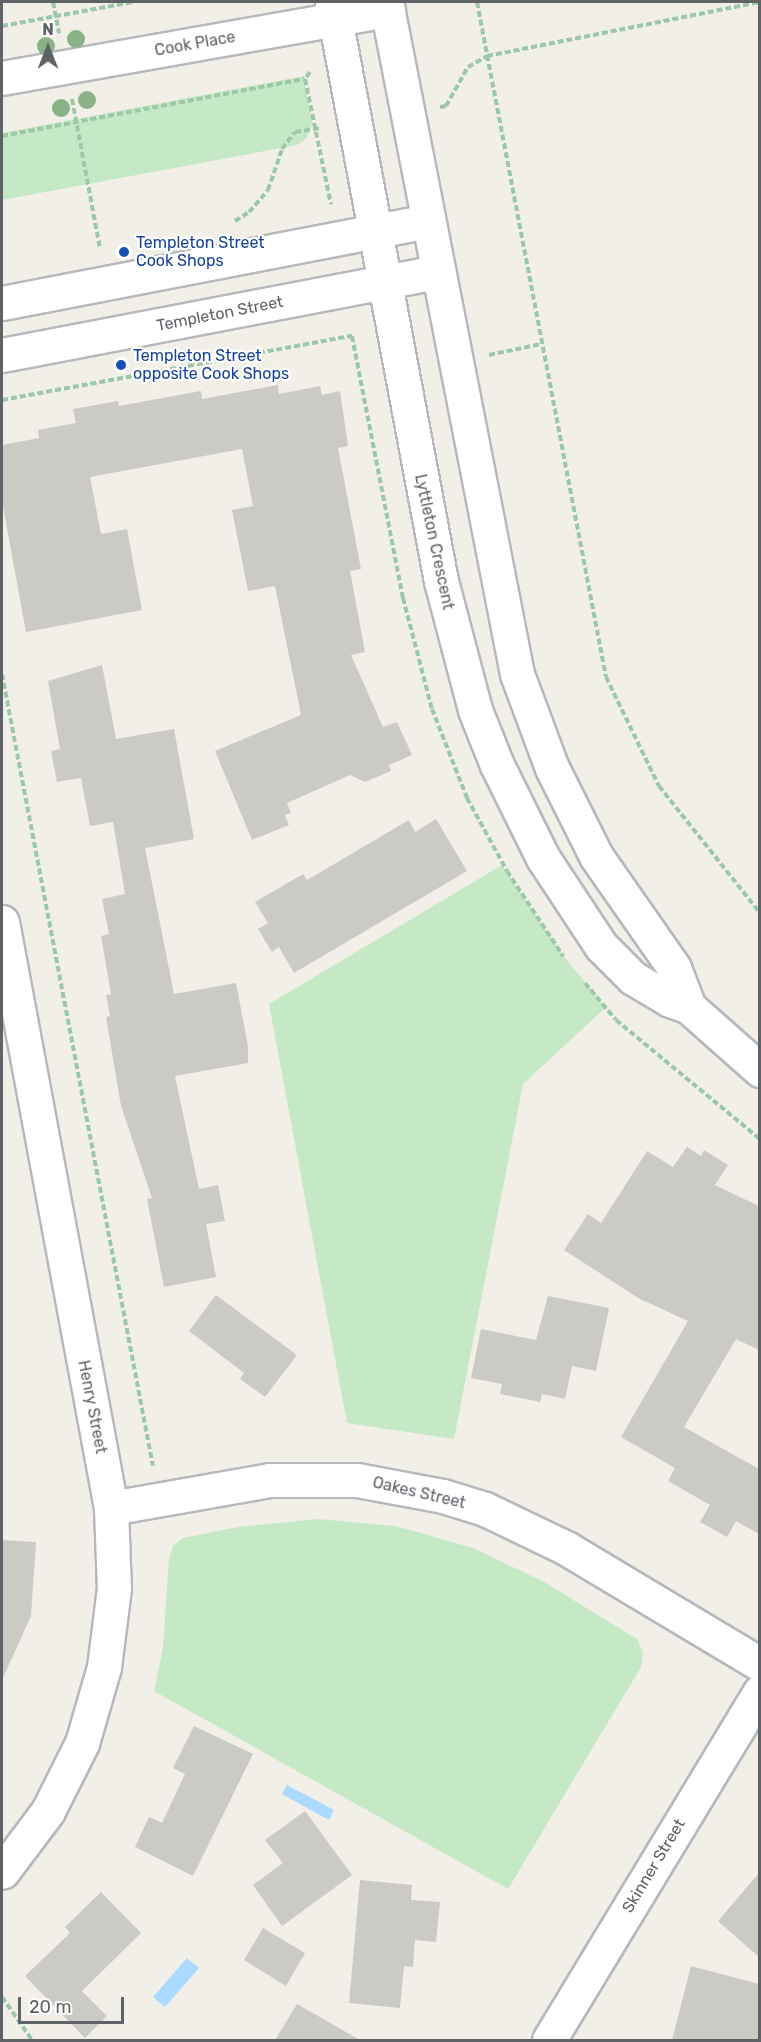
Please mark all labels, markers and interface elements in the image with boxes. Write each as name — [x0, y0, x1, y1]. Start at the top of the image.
north arrow — [18, 18, 78, 78]
text: N — [42, 20, 54, 39]
street label: Cook Place — [153, 27, 237, 61]
place label: Templeton Street Cook Shops — [136, 233, 265, 271]
marker: Templeton Street Cook Shops — [117, 245, 131, 259]
street label: Templeton Street — [155, 292, 285, 336]
place label: Templeton Street opposite Cook Shops — [133, 346, 289, 384]
marker: Templeton Street opposite Cook Shops — [114, 358, 128, 372]
street label: Lyttleton Crescent — [410, 473, 458, 611]
street label: Henry Street — [73, 1358, 111, 1456]
street label: Oakes Street — [371, 1473, 467, 1513]
street label: Skinner Street — [618, 1815, 690, 1917]
scale bar — [21, 1985, 128, 2023]
text: 20 m — [29, 1996, 71, 2018]

